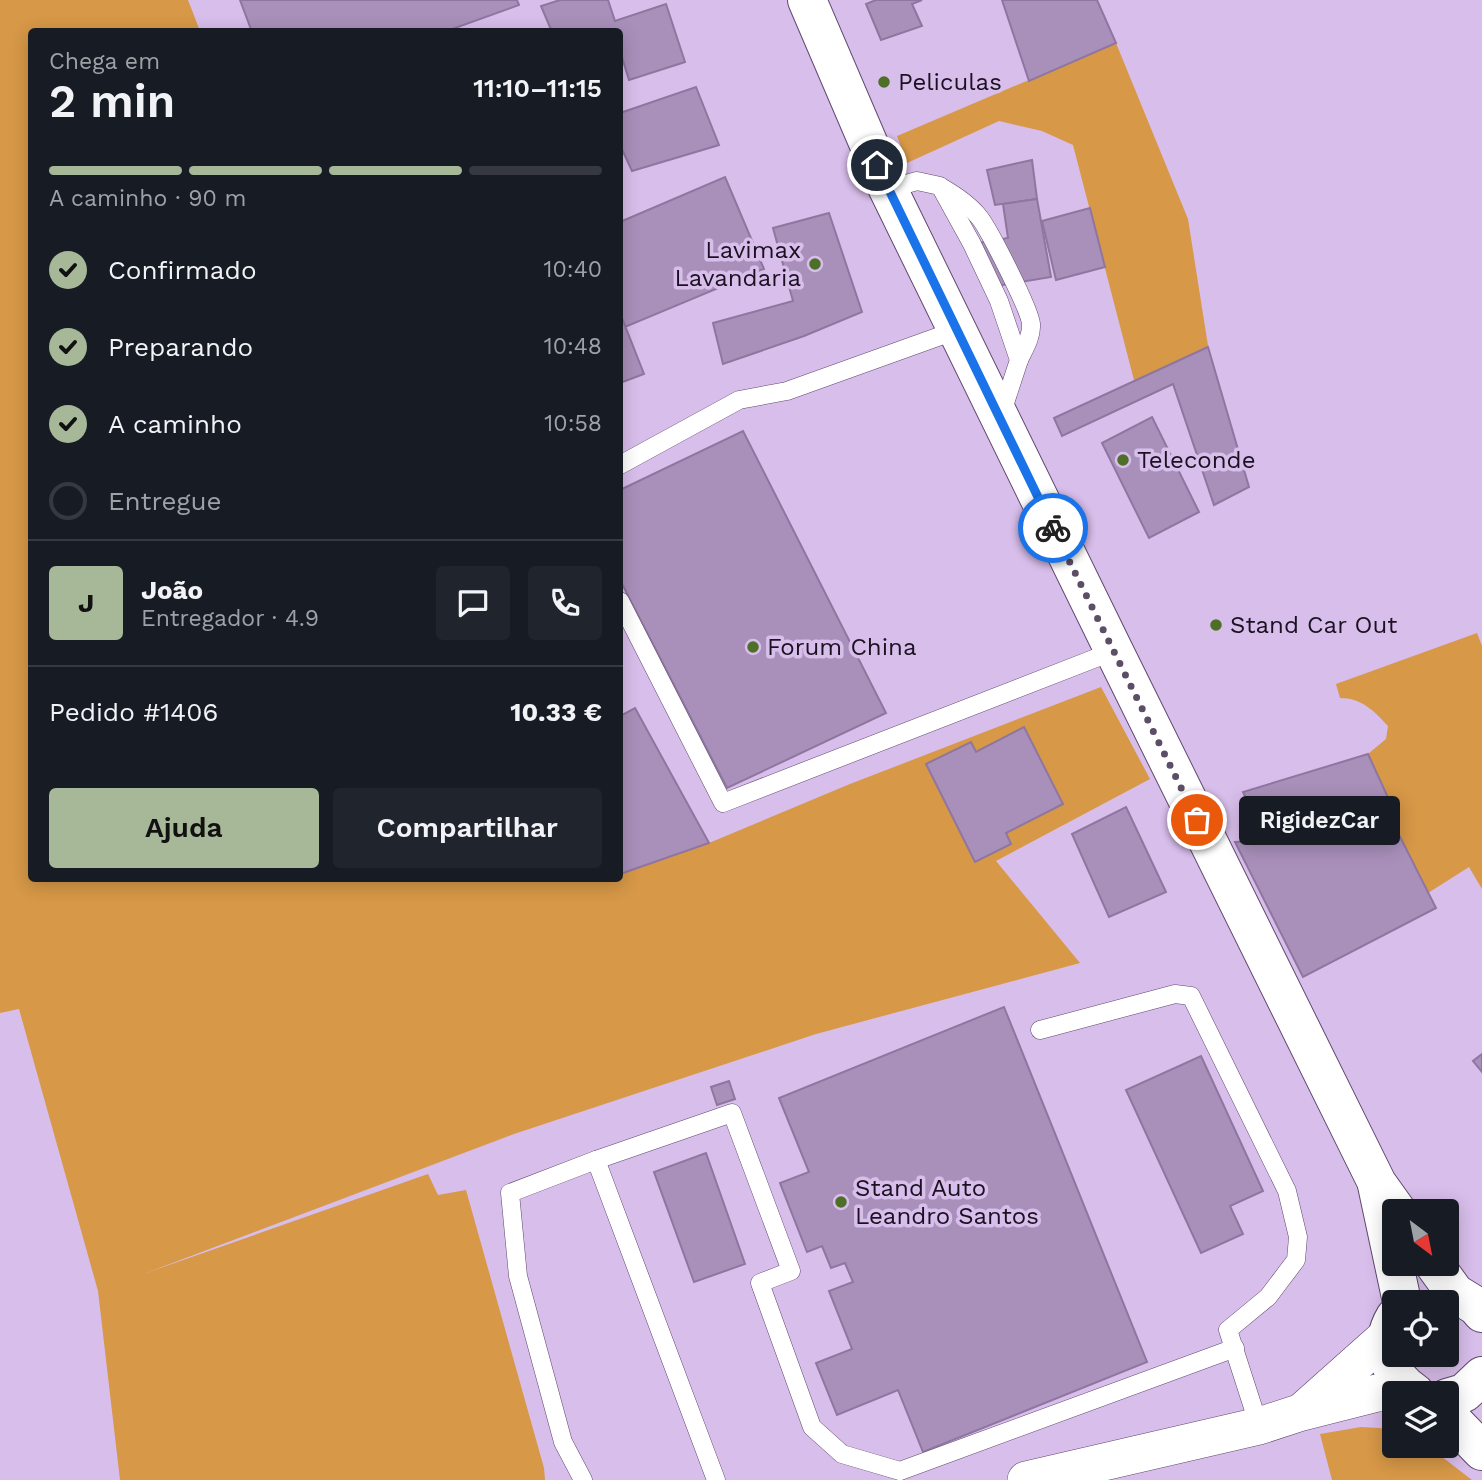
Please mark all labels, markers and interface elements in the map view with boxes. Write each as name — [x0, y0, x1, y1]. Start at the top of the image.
text: Chega em — [49, 48, 160, 75]
place label: Peliculas — [898, 68, 1002, 96]
text: 11:10–11:15 — [473, 73, 602, 103]
text: 2 min — [49, 74, 175, 128]
marker: Peliculas — [876, 74, 892, 90]
pin — [847, 135, 907, 195]
icon: home — [858, 146, 896, 184]
text: A caminho · 90 m — [49, 185, 246, 212]
place label: Lavimax Lavandaria — [674, 236, 801, 292]
icon: check — [49, 251, 87, 289]
text: Confirmado — [108, 255, 257, 285]
text: 10:40 — [544, 256, 602, 283]
marker: Lavimax Lavandaria — [807, 256, 823, 272]
icon: check — [49, 328, 87, 366]
text: Preparando — [108, 332, 253, 362]
text: 10:48 — [544, 333, 602, 360]
icon: check — [49, 405, 87, 443]
text: A caminho — [108, 409, 242, 439]
text: 10:58 — [544, 410, 602, 437]
place label: Teleconde — [1137, 446, 1256, 474]
marker: Teleconde — [1115, 452, 1131, 468]
text: Entregue — [108, 486, 221, 516]
courier — [1018, 493, 1088, 563]
icon: bike — [1034, 509, 1072, 547]
button: chat — [436, 566, 510, 640]
button: phone — [528, 566, 602, 640]
text: João — [141, 575, 203, 605]
text: J — [78, 588, 94, 618]
text: Entregador · 4.9 — [141, 605, 319, 632]
place label: Stand Car Out — [1230, 611, 1397, 639]
marker: Stand Car Out — [1208, 617, 1224, 633]
place label: Forum China — [767, 633, 917, 661]
marker: Forum China — [745, 639, 761, 655]
text: Pedido #1406 — [49, 697, 218, 727]
text: 10.33 € — [510, 697, 602, 727]
button: Ajuda — [49, 788, 319, 868]
button: Compartilhar — [333, 788, 602, 868]
pin — [1167, 790, 1227, 850]
callout: RigidezCar — [1239, 796, 1400, 844]
icon: bag — [1178, 801, 1216, 839]
text: RigidezCar — [1260, 807, 1379, 834]
place label: Stand Auto Leandro Santos — [855, 1174, 1039, 1230]
marker: Stand Auto Leandro Santos — [833, 1194, 849, 1210]
north arrow — [1382, 1199, 1460, 1276]
map controls — [1382, 1199, 1459, 1458]
button: locate — [1382, 1290, 1459, 1367]
button: layers — [1382, 1381, 1459, 1458]

